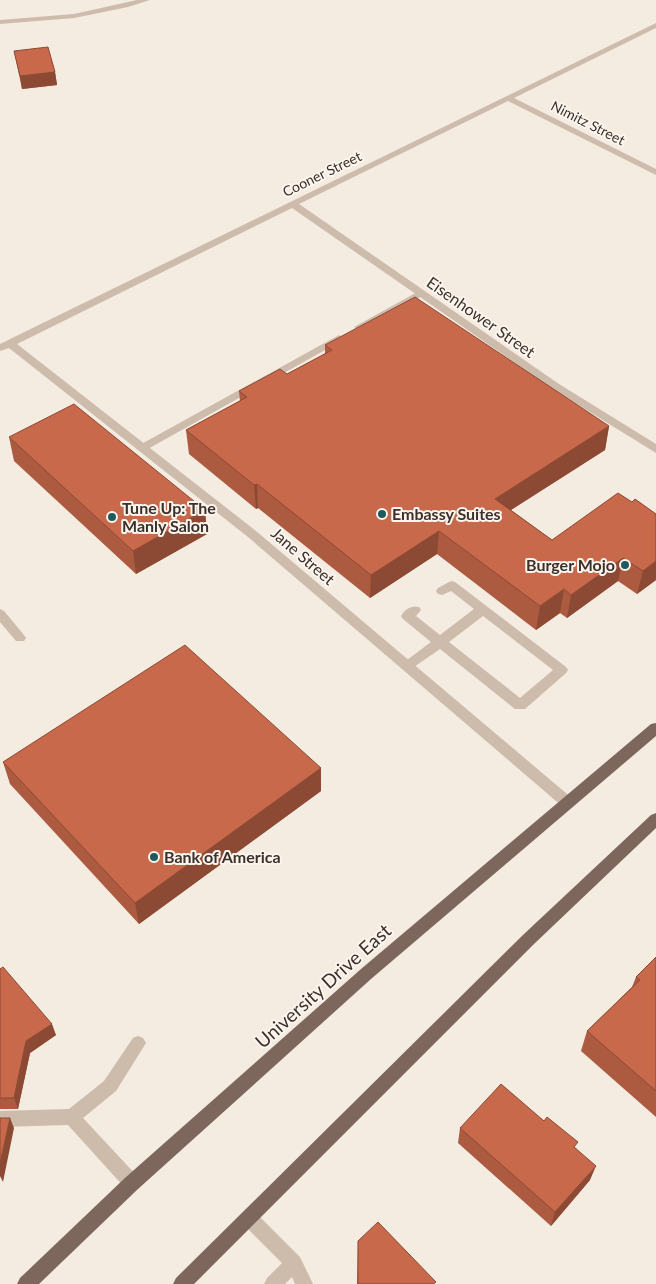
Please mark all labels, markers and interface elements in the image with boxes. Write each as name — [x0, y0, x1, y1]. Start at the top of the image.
street label: Nimitz Street — [548, 97, 628, 148]
street label: Cooner Street — [280, 147, 364, 200]
street label: Eisenhower Street — [423, 272, 539, 361]
place label: Tune Up: The Manly Salon — [122, 498, 216, 535]
place label: Embassy Suites — [392, 504, 501, 523]
marker: Embassy Suites — [376, 508, 388, 520]
marker: Tune Up: The Manly Salon — [106, 511, 118, 523]
street label: Jane Street — [268, 523, 339, 589]
place label: Burger Mojo — [526, 555, 615, 574]
marker: Burger Mojo — [619, 559, 631, 571]
place label: Bank of America — [164, 847, 281, 866]
marker: Bank of America — [148, 851, 160, 863]
street label: University Drive East — [250, 919, 395, 1053]

